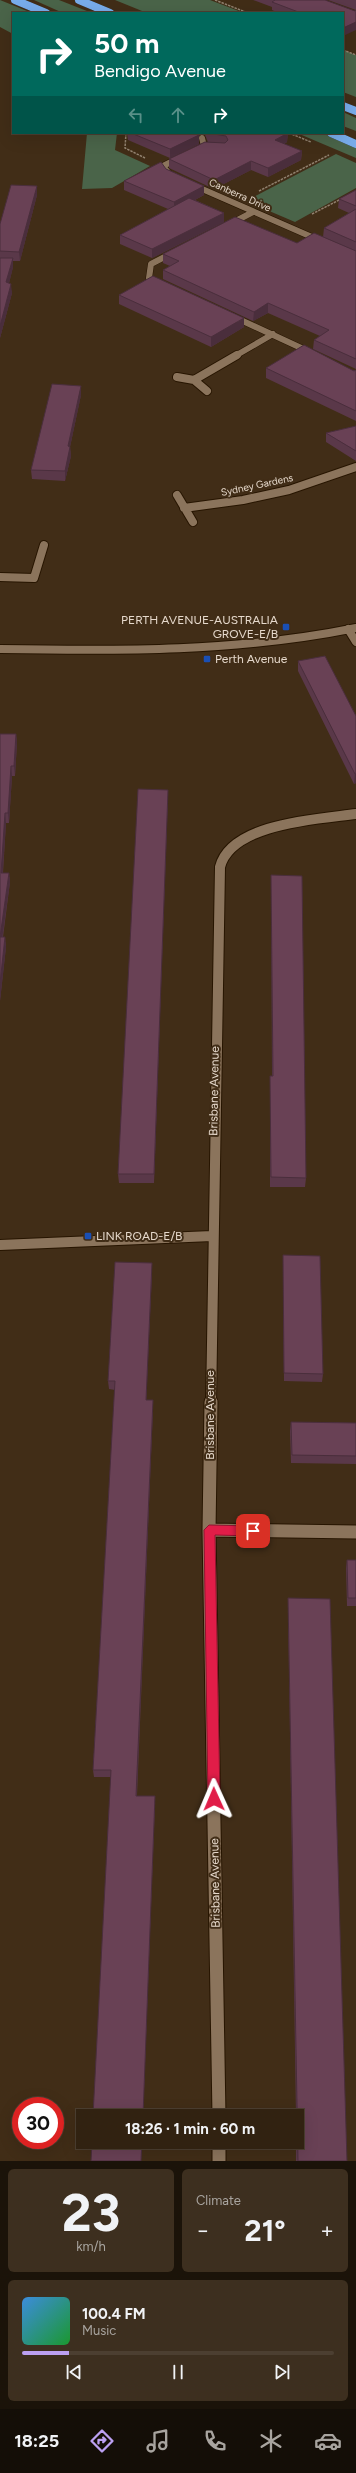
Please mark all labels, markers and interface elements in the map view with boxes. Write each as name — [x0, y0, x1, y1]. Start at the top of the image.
text: 50 m — [94, 26, 160, 60]
icon: right — [28, 28, 80, 80]
text: Bendigo Avenue — [94, 60, 226, 82]
icon: left — [125, 104, 147, 126]
icon: ahead — [167, 104, 189, 126]
icon: right — [209, 104, 231, 126]
street label: Canberra Drive — [207, 176, 274, 215]
street label: Sydney Gardens — [220, 471, 295, 499]
place label: PERTH AVENUE-AUSTRALIA GROVE-E/B — [121, 613, 278, 641]
marker: PERTH AVENUE-AUSTRALIA GROVE-E/B — [281, 622, 291, 632]
place label: Perth Avenue — [215, 652, 288, 666]
marker: Perth Avenue — [202, 654, 212, 664]
street label: Brisbane Avenue — [206, 1046, 222, 1136]
place label: LINK ROAD-E/B — [96, 1229, 182, 1243]
marker: LINK ROAD-E/B — [83, 1231, 93, 1241]
street label: Brisbane Avenue — [203, 1370, 217, 1460]
pin — [236, 1514, 270, 1548]
icon: arrive — [242, 1520, 264, 1542]
position arrow — [193, 1778, 235, 1820]
street label: Brisbane Avenue — [207, 1838, 223, 1928]
speed limit sign: 30 — [12, 2097, 64, 2149]
text: 18:26 · 1 min · 60 m — [125, 2120, 255, 2138]
text: 23 — [61, 2182, 121, 2244]
text: Climate — [196, 2193, 241, 2208]
text: 21° — [244, 2212, 286, 2249]
text: − — [196, 2217, 210, 2244]
text: + — [320, 2217, 334, 2244]
text: km/h — [76, 2239, 106, 2254]
text: 100.4 FM — [82, 2305, 146, 2323]
text: Music — [82, 2323, 116, 2338]
icon: previous — [63, 2361, 85, 2383]
icon: pause — [167, 2361, 189, 2383]
icon: next — [271, 2361, 293, 2383]
icon: directions — [88, 2427, 116, 2455]
icon: music — [144, 2427, 172, 2455]
icon: phone — [201, 2427, 229, 2455]
icon: climate — [257, 2427, 285, 2455]
icon: car — [314, 2427, 342, 2455]
text: 18:25 — [14, 2430, 59, 2452]

